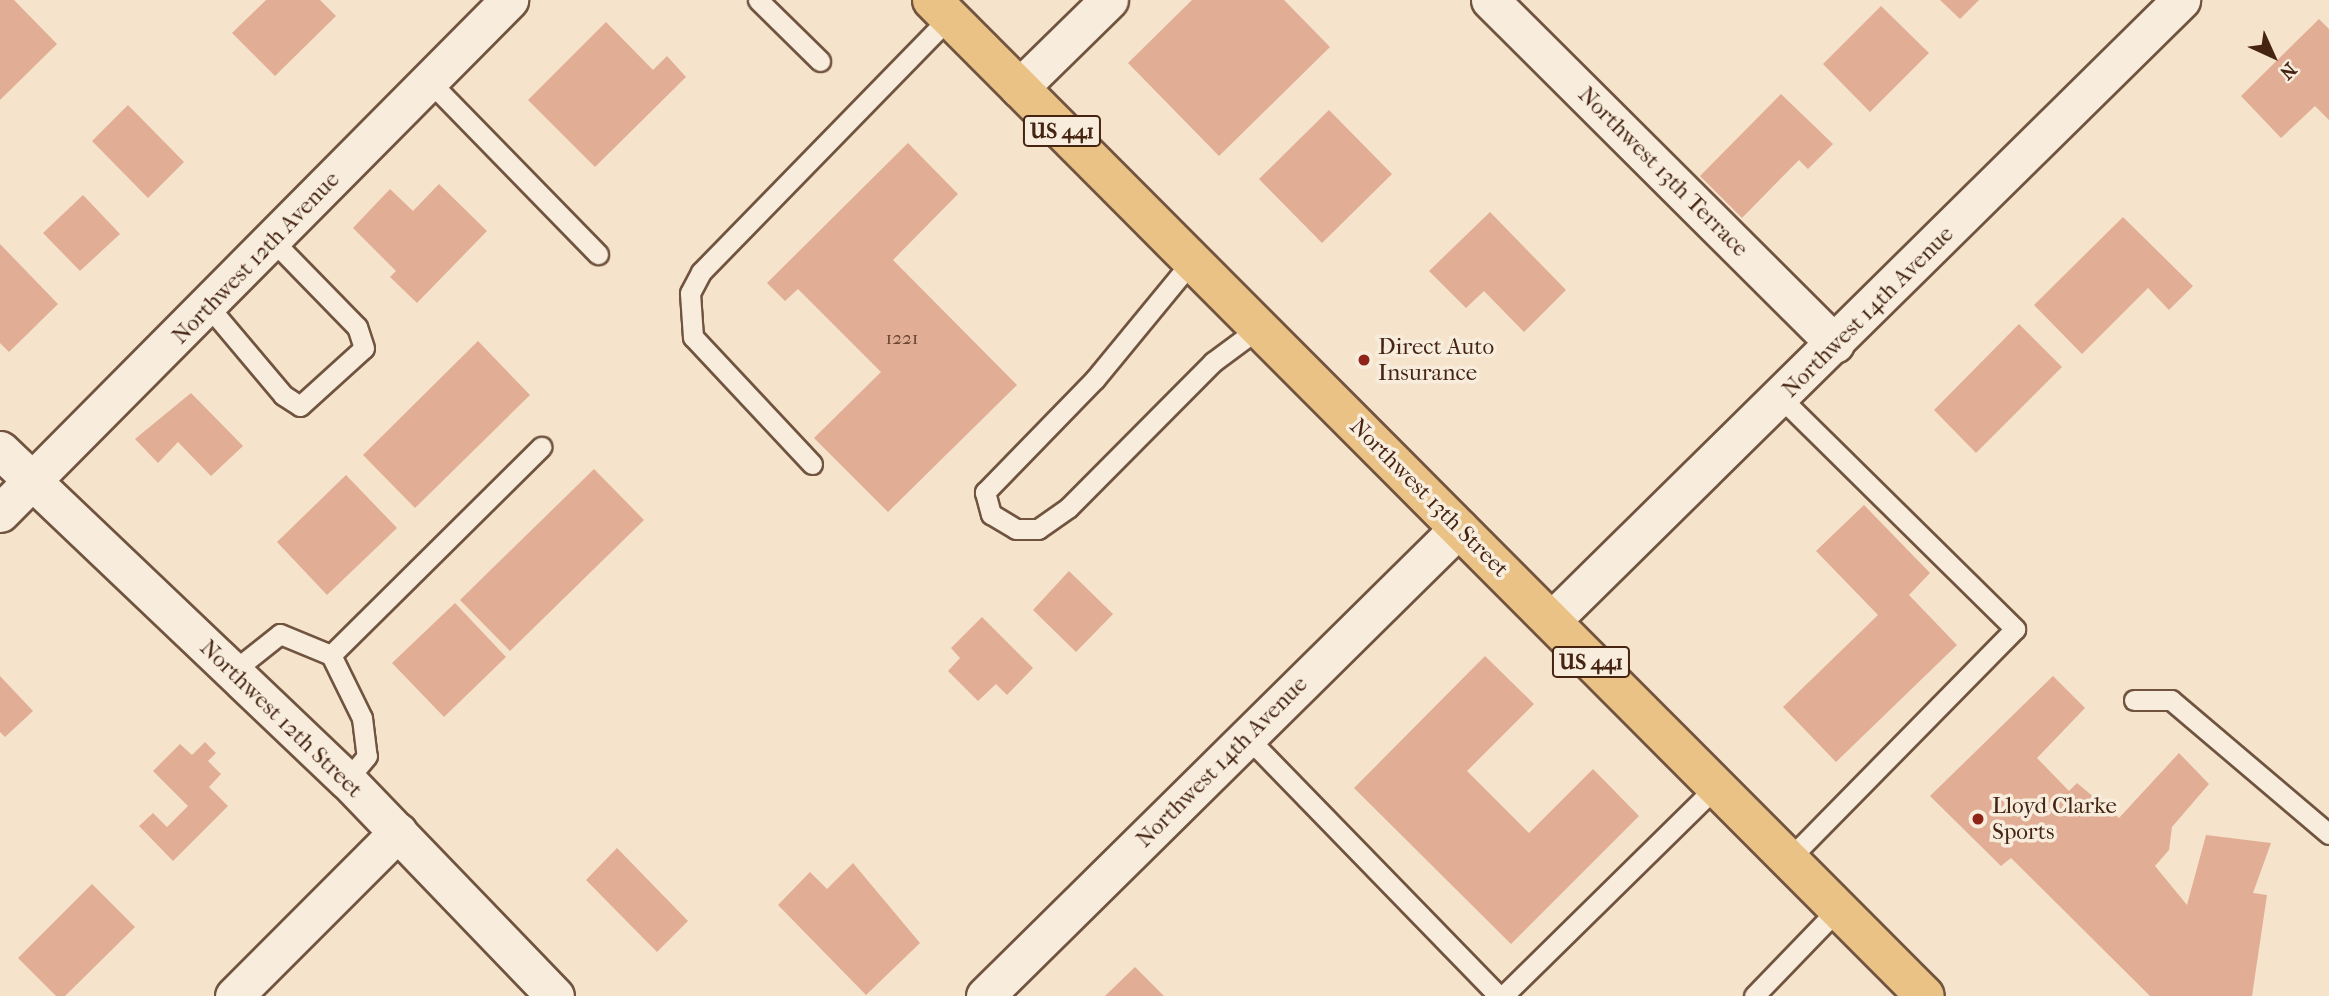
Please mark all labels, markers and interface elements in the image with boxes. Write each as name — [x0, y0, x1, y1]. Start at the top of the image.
north arrow — [2238, 21, 2308, 91]
text: N — [2275, 58, 2301, 84]
street label: Northwest 13th Terrace — [1572, 81, 1754, 263]
road number: US 441 — [1022, 114, 1102, 148]
street label: Northwest 12th Avenue — [167, 166, 345, 350]
street label: Northwest 14th Avenue — [1777, 221, 1959, 403]
house number: 1221 — [885, 328, 919, 350]
place label: Direct Auto Insurance — [1378, 333, 1494, 387]
marker: Direct Auto Insurance — [1356, 352, 1372, 368]
street label: Northwest 13th Street — [1344, 413, 1514, 583]
street label: Northwest 12th Street — [194, 634, 368, 804]
road number: US 441 — [1551, 644, 1631, 680]
street label: Northwest 14th Avenue — [1131, 671, 1313, 853]
place label: Lloyd Clarke Sports — [1992, 792, 2117, 846]
marker: Lloyd Clarke Sports — [1970, 811, 1986, 827]

